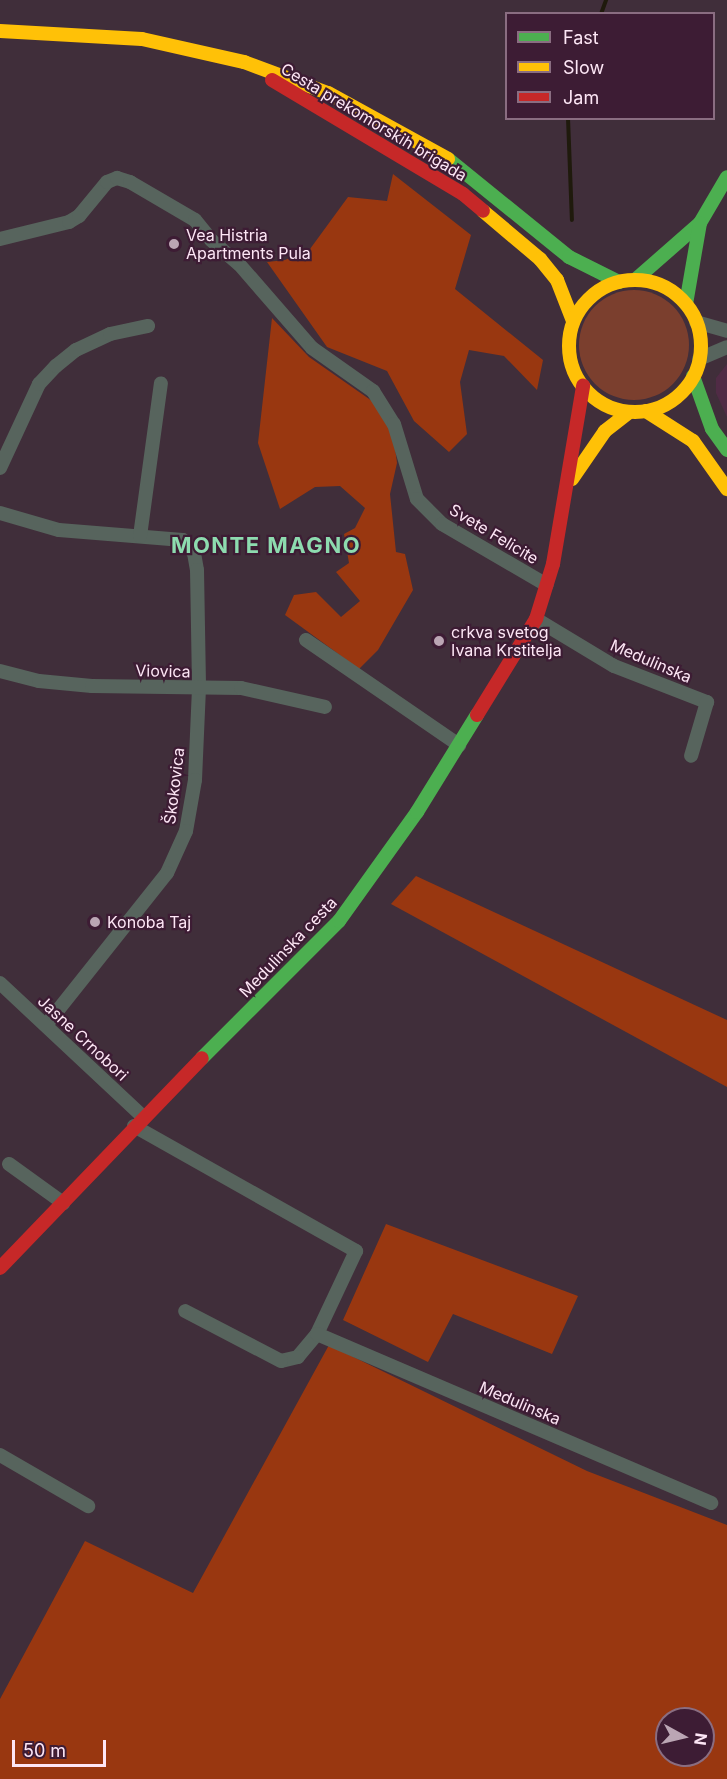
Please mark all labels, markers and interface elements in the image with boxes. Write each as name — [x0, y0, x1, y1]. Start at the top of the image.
legend — [505, 12, 715, 120]
text: Fast — [563, 27, 599, 48]
text: Slow — [563, 57, 604, 78]
street label: Cesta prekomorskih brigada — [278, 59, 470, 185]
text: Jam — [563, 87, 599, 108]
place label: Vea Histria Apartments Pula — [186, 225, 311, 263]
marker: Vea Histria Apartments Pula — [167, 237, 181, 251]
street label: Svete Felicite — [446, 500, 542, 568]
district label: MONTE MAGNO — [171, 533, 361, 559]
place label: crkva svetog Ivana Krstitelja — [451, 622, 562, 660]
marker: crkva svetog Ivana Krstitelja — [432, 634, 446, 648]
street label: Medulinska — [607, 635, 695, 687]
street label: Viovica — [135, 661, 191, 681]
street label: Škokovica — [160, 747, 188, 825]
street label: Medulinska cesta — [235, 893, 341, 1001]
place label: Konoba Taj — [107, 912, 191, 932]
marker: Konoba Taj — [88, 915, 102, 929]
street label: Jasne Crnobori — [34, 991, 132, 1085]
street label: Medulinska — [476, 1377, 564, 1429]
north arrow — [655, 1707, 715, 1767]
scale bar — [15, 1728, 110, 1766]
text: N — [690, 1732, 712, 1747]
text: 50 m — [23, 1740, 66, 1761]

